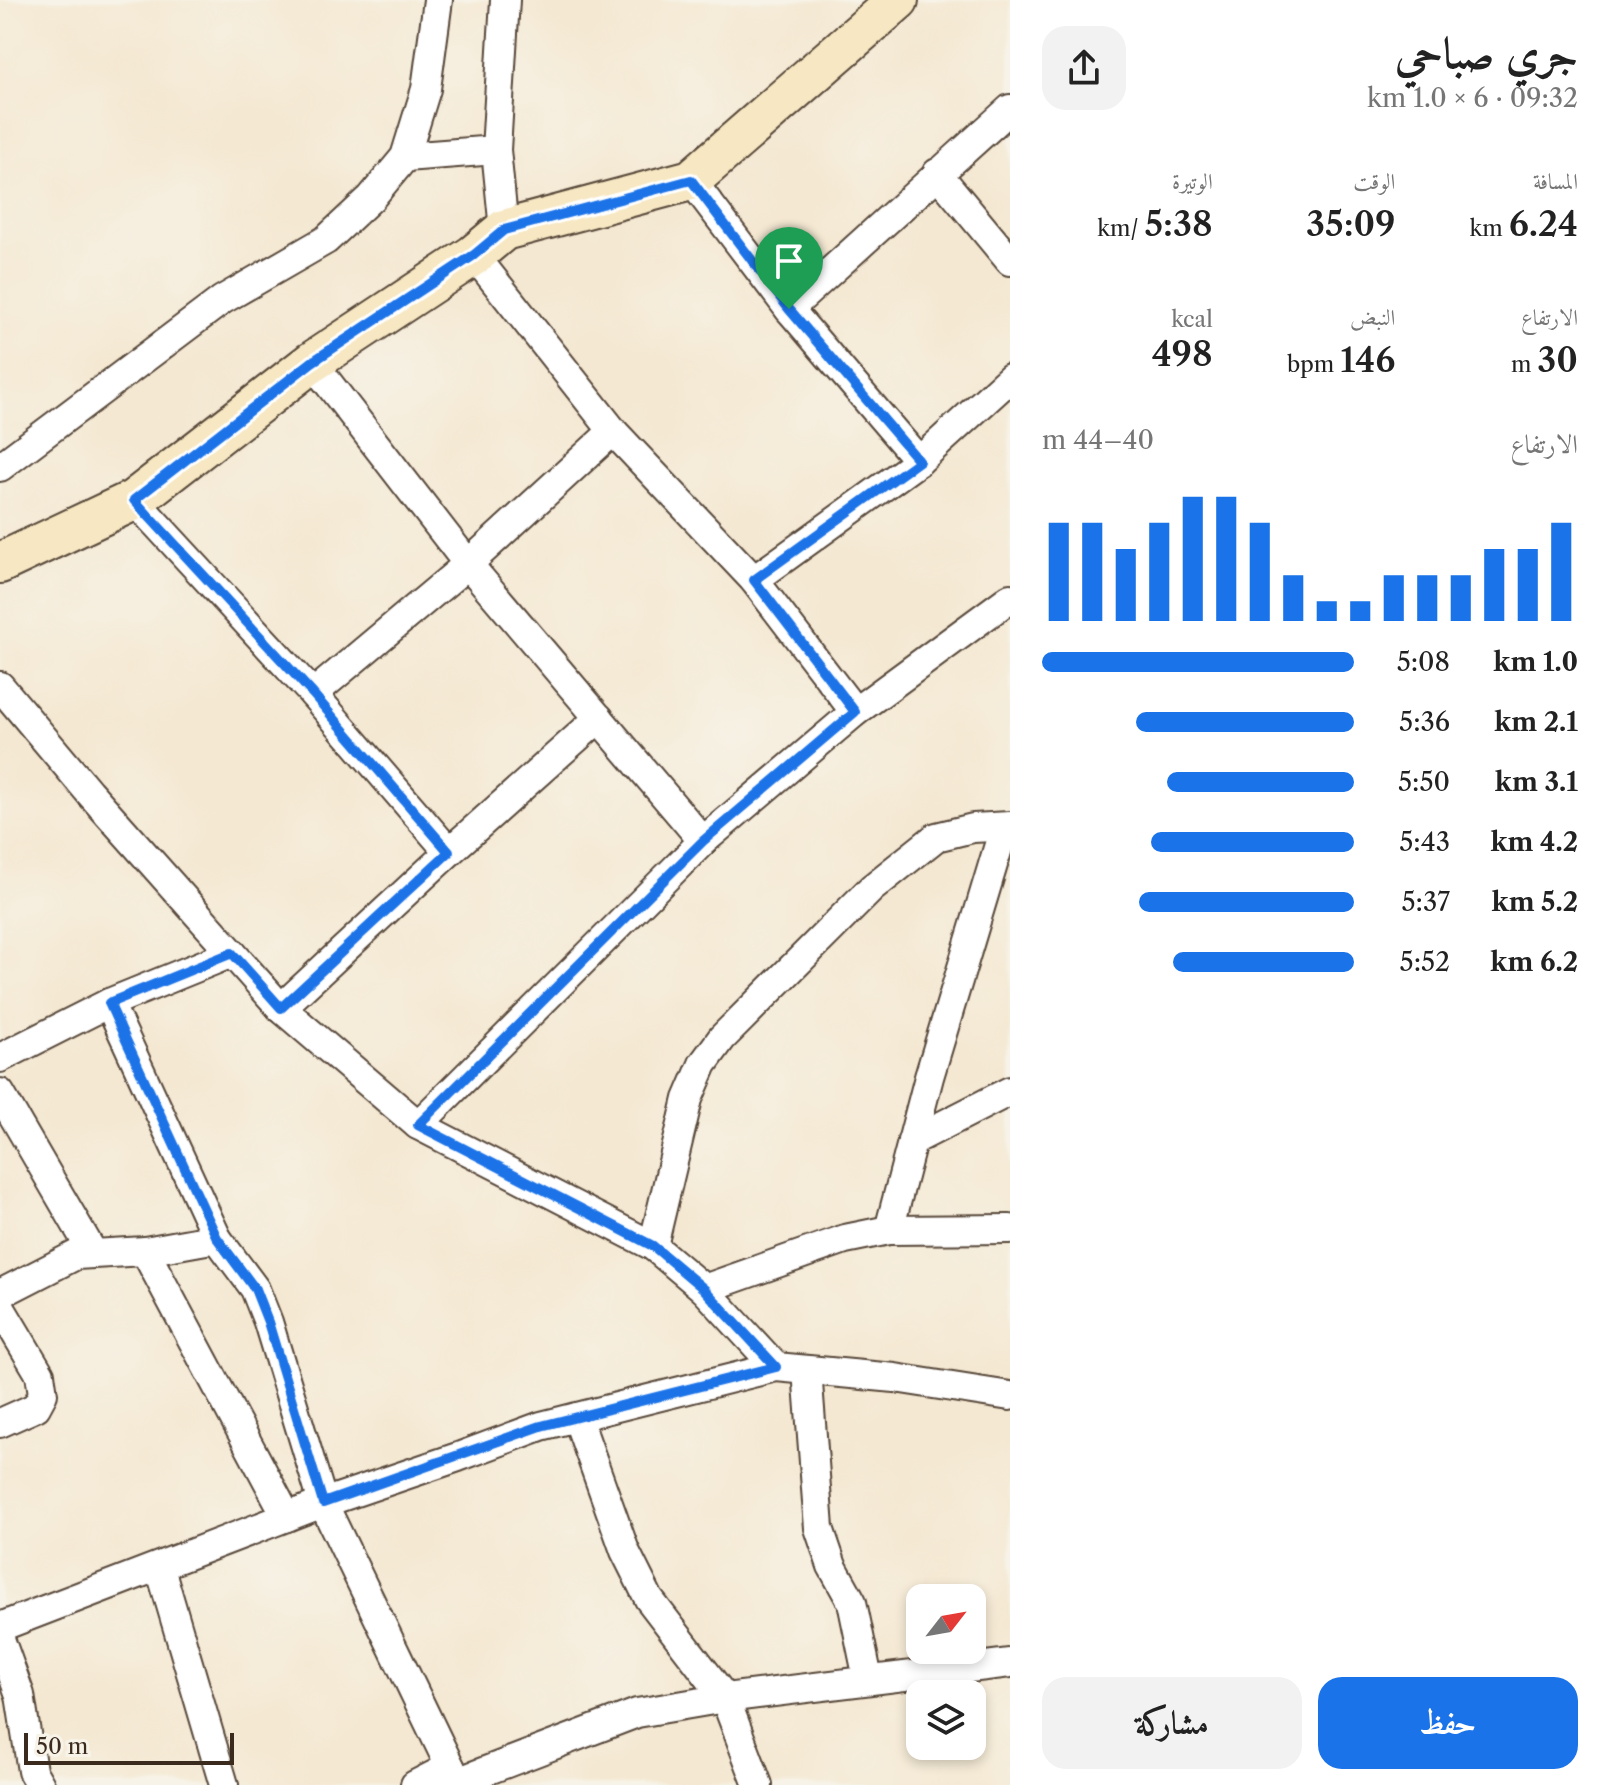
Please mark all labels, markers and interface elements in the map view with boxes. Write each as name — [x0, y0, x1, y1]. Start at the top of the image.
text: جري صباحي — [1395, 25, 1578, 79]
button: share — [1042, 26, 1126, 110]
text: 09:32 · 6 × 1.0 km — [1367, 82, 1578, 114]
text: الوتيرة — [1172, 168, 1213, 195]
text: الوقت — [1353, 168, 1395, 195]
text: المسافة — [1533, 168, 1578, 195]
text: 5:38 — [1144, 203, 1213, 245]
text: 35:09 — [1306, 203, 1395, 245]
text: 6.24 — [1509, 203, 1578, 245]
text: /km — [1097, 215, 1144, 242]
text: km — [1470, 215, 1509, 242]
pin — [755, 227, 823, 309]
icon: arrive — [767, 239, 811, 283]
text: النبض — [1350, 304, 1395, 331]
text: الارتفاع — [1521, 304, 1578, 331]
text: kcal — [1171, 306, 1213, 333]
text: 498 — [1152, 333, 1213, 375]
text: 146 — [1340, 339, 1395, 381]
text: 30 — [1537, 339, 1578, 381]
text: bpm — [1287, 351, 1340, 378]
text: m — [1511, 351, 1537, 378]
text: 40–44 m — [1042, 424, 1154, 456]
text: الارتفاع — [1511, 428, 1578, 460]
text: 5:08 — [1397, 646, 1450, 678]
text: 1.0 km — [1493, 646, 1578, 678]
text: 5:36 — [1399, 706, 1450, 738]
text: 2.1 km — [1494, 706, 1578, 738]
text: 5:50 — [1398, 766, 1450, 798]
text: 3.1 km — [1495, 766, 1578, 798]
text: 5:43 — [1399, 826, 1450, 858]
text: 4.2 km — [1490, 826, 1578, 858]
text: 5:37 — [1401, 886, 1450, 918]
text: 5.2 km — [1492, 886, 1578, 918]
text: 5:52 — [1400, 946, 1450, 978]
text: 6.2 km — [1490, 946, 1578, 978]
north arrow — [906, 1584, 986, 1664]
map controls — [906, 1584, 986, 1760]
button: مشاركة — [1042, 1677, 1302, 1769]
button: حفظ — [1318, 1677, 1578, 1769]
button: layers — [906, 1680, 986, 1760]
scale bar — [24, 1729, 234, 1765]
text: 50 m — [36, 1733, 88, 1760]

